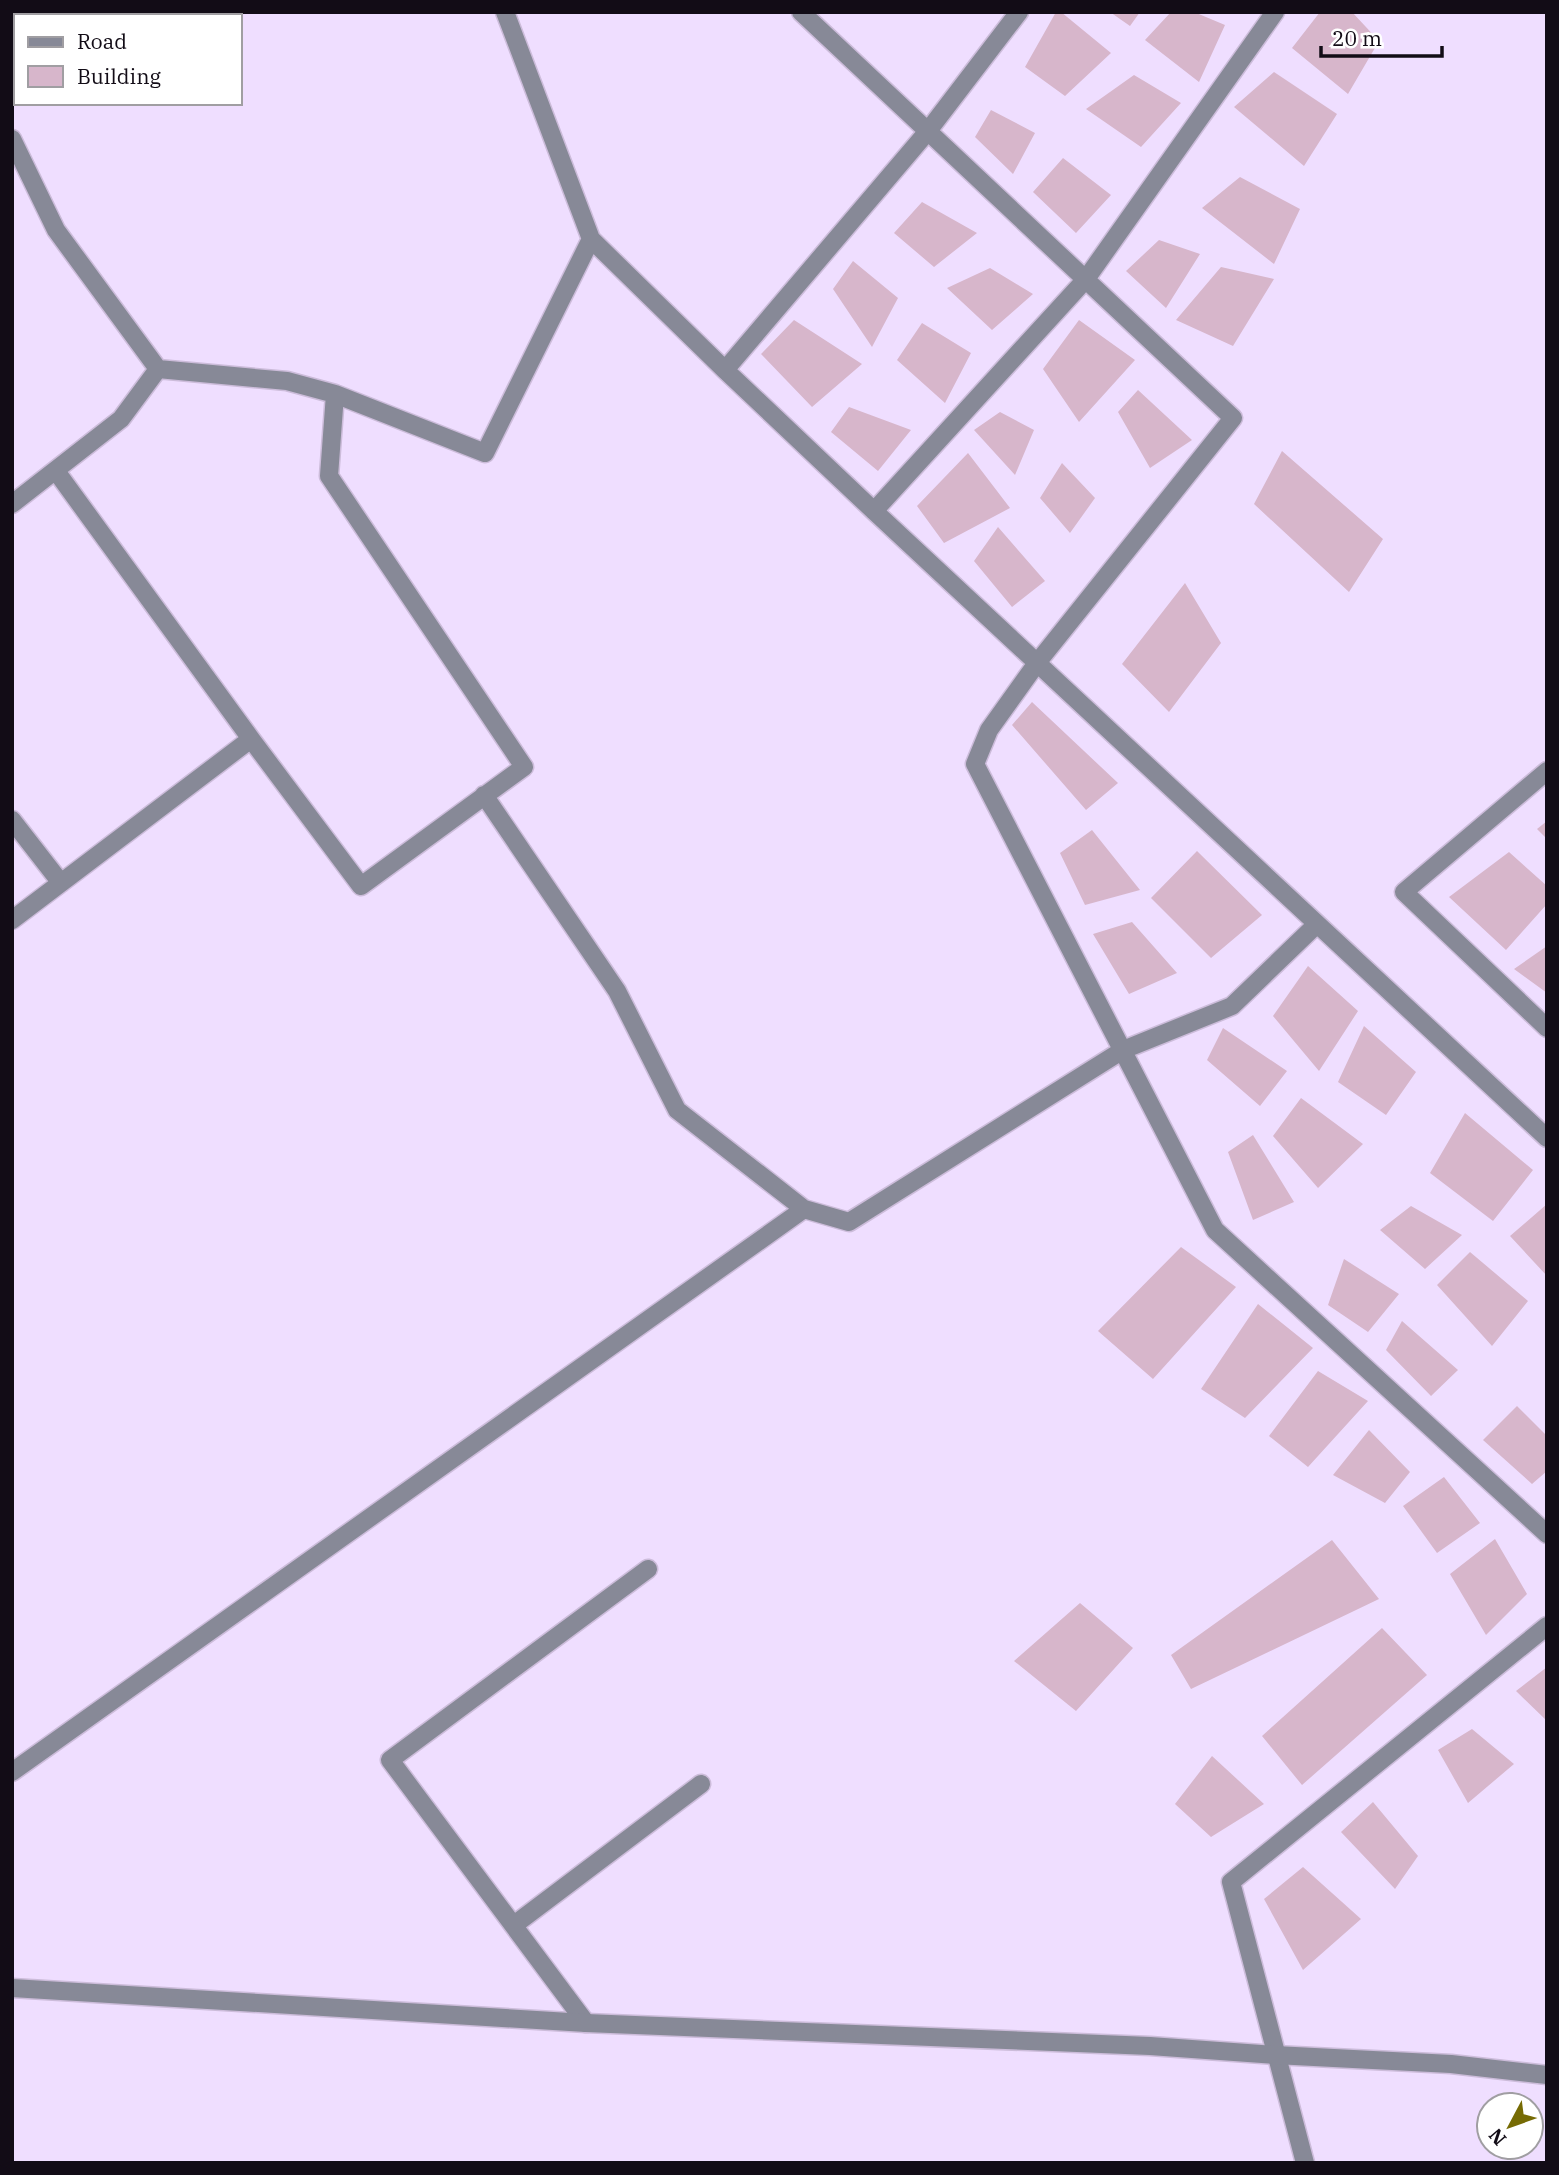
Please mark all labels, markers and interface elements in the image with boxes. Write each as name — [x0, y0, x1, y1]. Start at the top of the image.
legend — [14, 14, 242, 105]
scale bar — [1321, 14, 1442, 58]
text: 20 m — [1332, 24, 1382, 52]
text: Road — [77, 27, 127, 55]
text: Building — [77, 62, 162, 90]
north arrow — [1475, 2091, 1545, 2161]
text: N — [1483, 2124, 1511, 2151]

